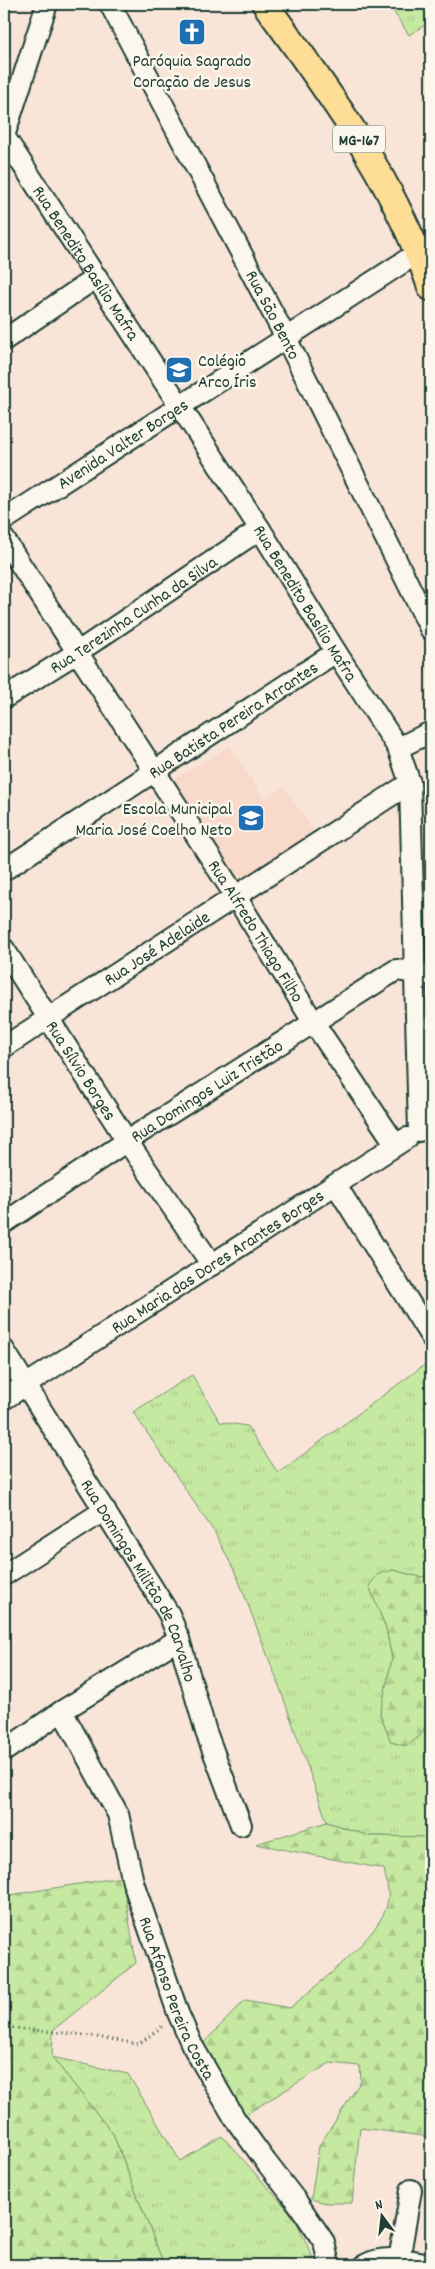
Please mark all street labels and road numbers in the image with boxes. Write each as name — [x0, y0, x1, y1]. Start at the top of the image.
road number: MG-167 — [333, 126, 385, 152]
street label: Rua Benedito Basílio Mafra — [25, 181, 144, 347]
street label: Rua São Bento — [238, 267, 305, 365]
street label: Avenida Valter Borges — [53, 394, 194, 497]
street label: Rua Benedito Basílio Mafra — [246, 521, 362, 688]
street label: Rua Terezinha Cunha da Silva — [46, 551, 224, 681]
street label: Rua Batista Pereira Arrantes — [145, 657, 324, 787]
street label: Rua Alfredo Thiago Filho — [200, 856, 308, 1008]
street label: Rua José Adelaide — [100, 906, 216, 994]
street label: Rua Sílvio Borges — [38, 1017, 121, 1126]
street label: Rua Domingos Luiz Tristão — [127, 1035, 289, 1150]
street label: Rua Maria das Dores Arantes Borges — [107, 1185, 330, 1341]
street label: Rua Domingos Militão de Carvalho — [73, 1475, 201, 1685]
street label: Rua Afonso Pereira Costa — [131, 1914, 220, 2086]

